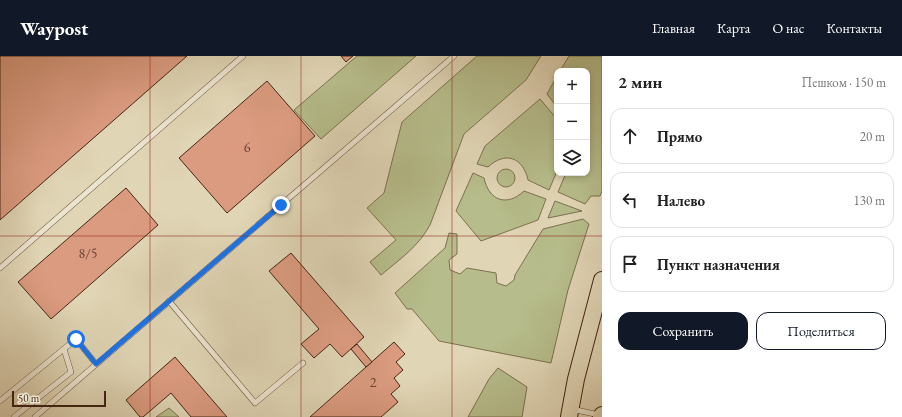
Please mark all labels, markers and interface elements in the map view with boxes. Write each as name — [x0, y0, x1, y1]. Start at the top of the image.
text: Waypost — [20, 16, 88, 41]
text: Главная — [652, 19, 695, 37]
text: Карта — [717, 19, 750, 37]
text: О нас — [772, 19, 804, 37]
text: Контакты — [826, 19, 882, 37]
map controls — [554, 68, 590, 176]
button: + — [554, 68, 590, 104]
text: 2 мин — [618, 71, 662, 93]
text: Пешком · 150 m — [802, 74, 886, 91]
button: − — [554, 104, 590, 140]
icon: ahead — [619, 125, 641, 147]
text: Прямо — [657, 127, 702, 146]
text: 20 m — [860, 128, 885, 145]
house number: 6 — [244, 138, 251, 156]
button: layers — [554, 140, 590, 176]
icon: left — [619, 189, 641, 211]
text: Налево — [657, 191, 705, 210]
text: 130 m — [854, 192, 885, 209]
route end — [272, 196, 290, 214]
house number: 8/5 — [78, 244, 98, 262]
icon: arrive — [619, 253, 641, 275]
text: Пункт назначения — [657, 255, 780, 274]
button: Сохранить — [618, 312, 748, 350]
button: Поделиться — [756, 312, 886, 350]
route start — [67, 330, 85, 348]
house number: 2 — [370, 373, 377, 391]
scale bar — [12, 389, 106, 408]
text: 50 m — [18, 391, 39, 405]

